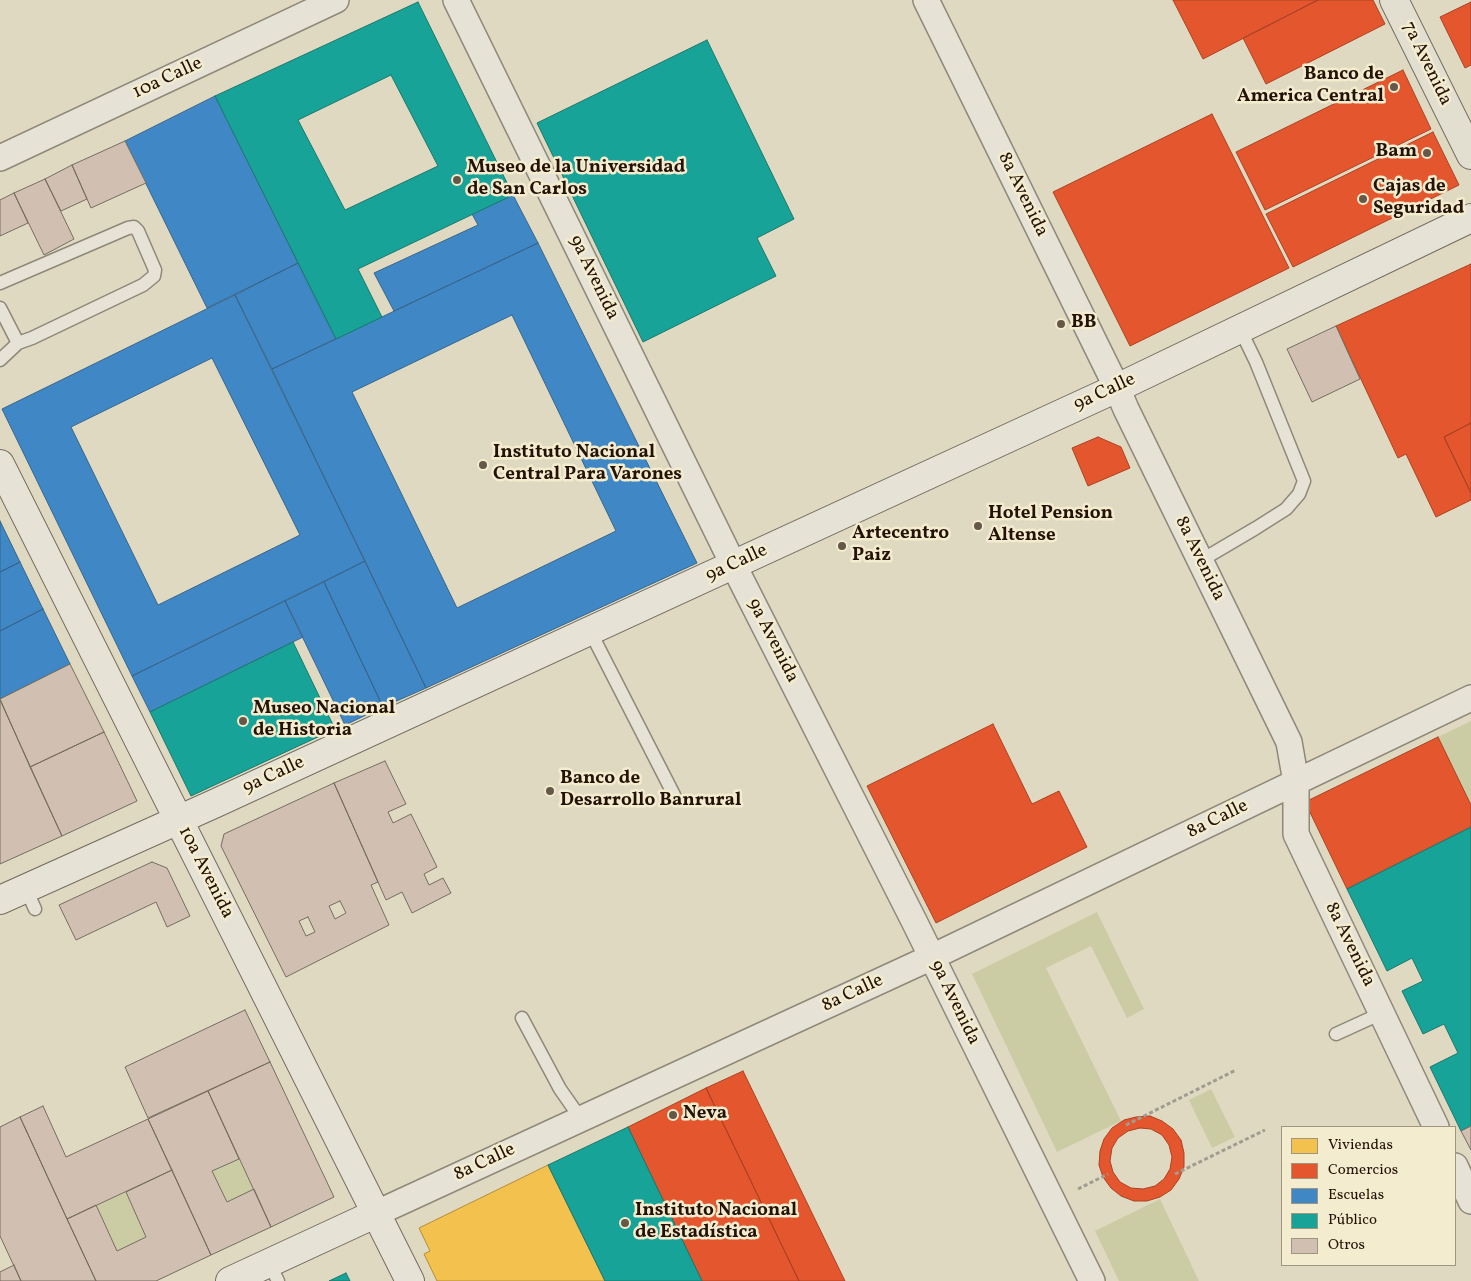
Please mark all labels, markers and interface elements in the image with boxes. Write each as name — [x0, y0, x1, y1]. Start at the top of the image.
street label: 7a Avenida — [1396, 18, 1456, 110]
street label: 10a Calle — [130, 53, 206, 105]
place label: Banco de America Central — [1237, 65, 1384, 109]
marker: Banco de America Central — [1388, 81, 1400, 93]
place label: Bam — [1376, 142, 1417, 164]
marker: Bam — [1421, 147, 1433, 159]
street label: 8a Avenida — [992, 149, 1052, 241]
place label: Museo de la Universidad de San Carlos — [467, 158, 685, 202]
marker: Museo de la Universidad de San Carlos — [451, 174, 463, 186]
place label: Cajas de Seguridad — [1373, 177, 1464, 221]
marker: Cajas de Seguridad — [1357, 193, 1369, 205]
street label: 9a Avenida — [563, 232, 623, 324]
place label: BB — [1071, 313, 1096, 335]
marker: BB — [1055, 318, 1067, 330]
street label: 9a Calle — [1071, 369, 1139, 417]
place label: Instituto Nacional Central Para Varones — [493, 443, 682, 487]
marker: Instituto Nacional Central Para Varones — [477, 459, 489, 471]
place label: Hotel Pension Altense — [988, 504, 1113, 548]
street label: 8a Avenida — [1169, 513, 1229, 605]
marker: Hotel Pension Altense — [972, 520, 984, 532]
place label: Artecentro Paiz — [852, 524, 949, 568]
street label: 9a Calle — [703, 540, 771, 588]
marker: Artecentro Paiz — [836, 540, 848, 552]
street label: 9a Avenida — [741, 595, 803, 687]
place label: Museo Nacional de Historia — [253, 699, 395, 743]
marker: Museo Nacional de Historia — [237, 715, 249, 727]
street label: 9a Calle — [240, 752, 308, 800]
place label: Banco de Desarrollo Banrural — [560, 769, 741, 813]
marker: Banco de Desarrollo Banrural — [544, 785, 556, 797]
street label: 8a Calle — [1184, 795, 1252, 845]
street label: 10a Avenida — [172, 823, 238, 923]
street label: 8a Avenida — [1319, 899, 1379, 991]
street label: 9a Avenida — [924, 957, 984, 1049]
street label: 8a Calle — [819, 970, 887, 1018]
place label: Neva — [683, 1104, 727, 1126]
marker: Neva — [667, 1109, 679, 1121]
legend — [1281, 1126, 1456, 1266]
text: Viviendas — [1328, 1135, 1393, 1156]
street label: 8a Calle — [451, 1139, 519, 1187]
text: Comercios — [1328, 1160, 1398, 1181]
text: Escuelas — [1328, 1185, 1384, 1206]
place label: Instituto Nacional de Estadística — [635, 1201, 797, 1245]
text: Público — [1328, 1210, 1377, 1231]
marker: Instituto Nacional de Estadística — [619, 1217, 631, 1229]
text: Otros — [1328, 1235, 1365, 1256]

